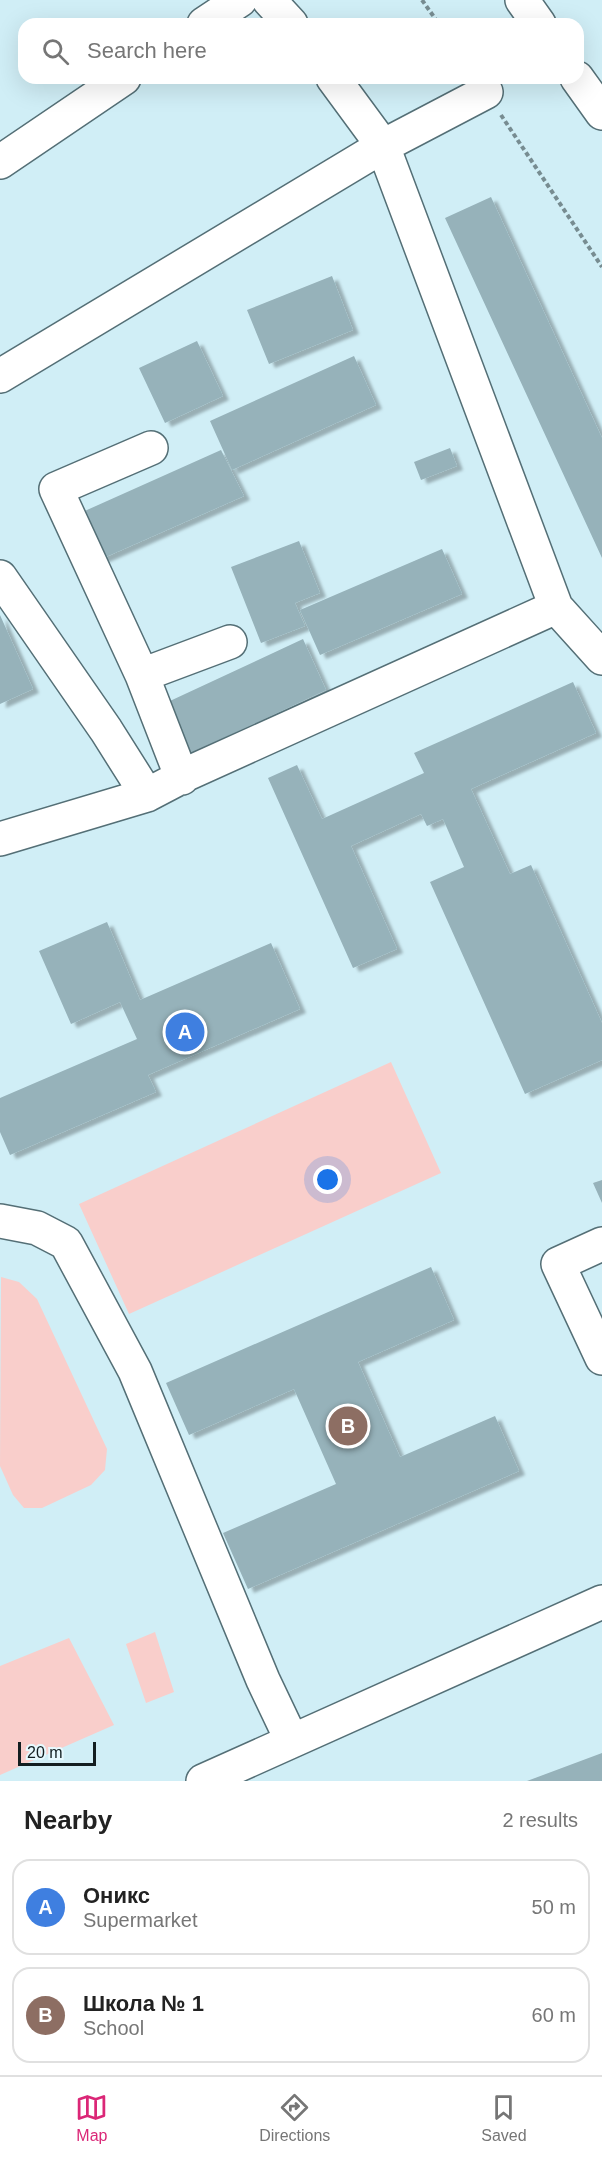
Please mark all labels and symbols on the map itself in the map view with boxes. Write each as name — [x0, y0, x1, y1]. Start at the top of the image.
pin: A — [166, 1010, 204, 1054]
your location — [313, 1165, 342, 1194]
pin: B — [328, 1404, 368, 1448]
scale bar — [18, 1739, 96, 1766]

